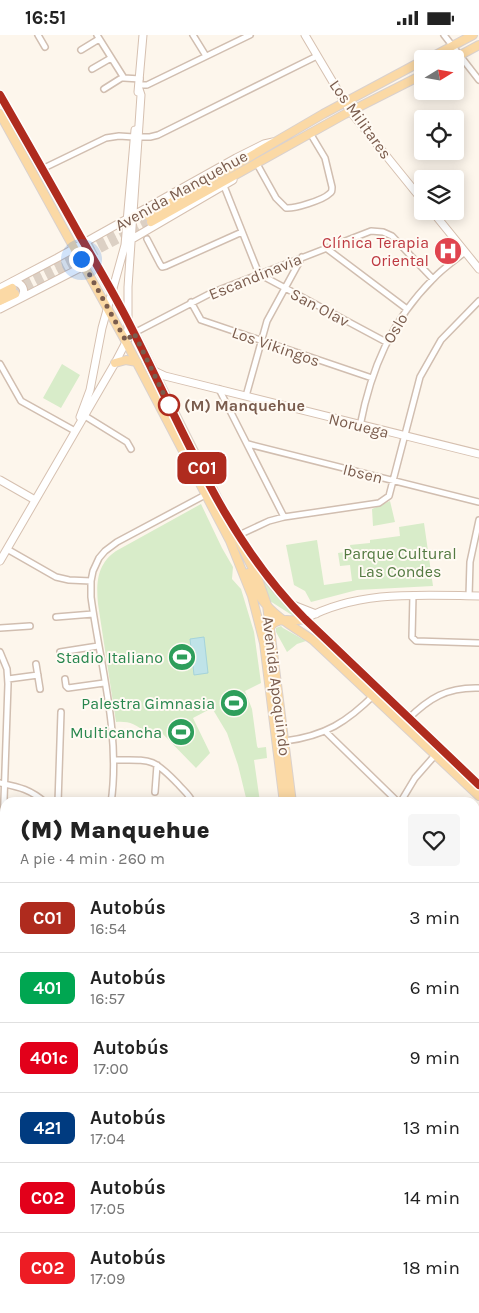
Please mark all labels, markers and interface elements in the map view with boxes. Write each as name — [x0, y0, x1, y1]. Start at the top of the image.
text: 16:51 — [25, 7, 66, 29]
north arrow — [414, 50, 464, 100]
map controls — [414, 50, 464, 220]
street label: Los Militares — [326, 76, 396, 163]
button: locate — [414, 110, 464, 160]
street label: Avenida Manquehue — [112, 146, 251, 235]
button: layers — [414, 170, 464, 220]
place label: Clínica Terapia Oriental — [322, 233, 429, 270]
hospital icon: Clínica Terapia Oriental — [433, 236, 463, 266]
your location — [69, 247, 94, 272]
street label: Escandinavia — [206, 249, 304, 304]
street label: San Olav — [287, 284, 352, 331]
street label: Oslo — [379, 310, 412, 347]
street label: Los Vikingos — [229, 323, 322, 370]
marker: (M) Manquehue — [158, 394, 180, 416]
place label: (M) Manquehue — [184, 396, 305, 415]
street label: Noruega — [327, 409, 391, 442]
line badge: C01 — [173, 452, 231, 484]
text: C01 — [187, 457, 217, 479]
street label: Ibsen — [341, 459, 385, 488]
park label: Parque Cultural Las Condes — [343, 544, 457, 581]
street label: Avenida Apoquindo — [259, 615, 294, 757]
sports icon: Stadio Italiano — [167, 642, 197, 672]
place label: Stadio Italiano — [56, 648, 163, 667]
sports icon: Palestra Gimnasia — [219, 688, 249, 718]
place label: Palestra Gimnasia — [81, 694, 215, 713]
sports icon: Multicancha — [166, 717, 196, 747]
place label: Multicancha — [70, 723, 162, 742]
button: heart — [408, 814, 460, 866]
text: (M) Manquehue — [20, 816, 210, 844]
text: A pie · 4 min · 260 m — [20, 849, 165, 868]
text: Autobús — [90, 897, 166, 919]
text: C01 — [33, 907, 62, 929]
text: 3 min — [409, 907, 460, 929]
text: 16:54 — [90, 919, 126, 938]
text: Autobús — [90, 967, 166, 989]
text: 401 — [33, 977, 62, 999]
text: 6 min — [410, 977, 460, 999]
text: 16:57 — [90, 989, 125, 1008]
text: Autobús — [93, 1037, 169, 1059]
text: 401c — [30, 1047, 68, 1069]
text: 9 min — [410, 1047, 460, 1069]
text: 17:00 — [93, 1059, 129, 1078]
text: Autobús — [90, 1107, 166, 1129]
text: 421 — [33, 1117, 62, 1139]
text: 13 min — [403, 1117, 460, 1139]
text: 17:04 — [90, 1129, 125, 1148]
text: Autobús — [90, 1177, 166, 1199]
text: C02 — [31, 1187, 64, 1209]
text: 14 min — [404, 1187, 460, 1209]
text: 17:05 — [90, 1199, 125, 1218]
text: Autobús — [90, 1247, 166, 1269]
text: C02 — [31, 1257, 64, 1279]
text: 18 min — [403, 1257, 460, 1279]
text: 17:09 — [90, 1269, 125, 1288]

